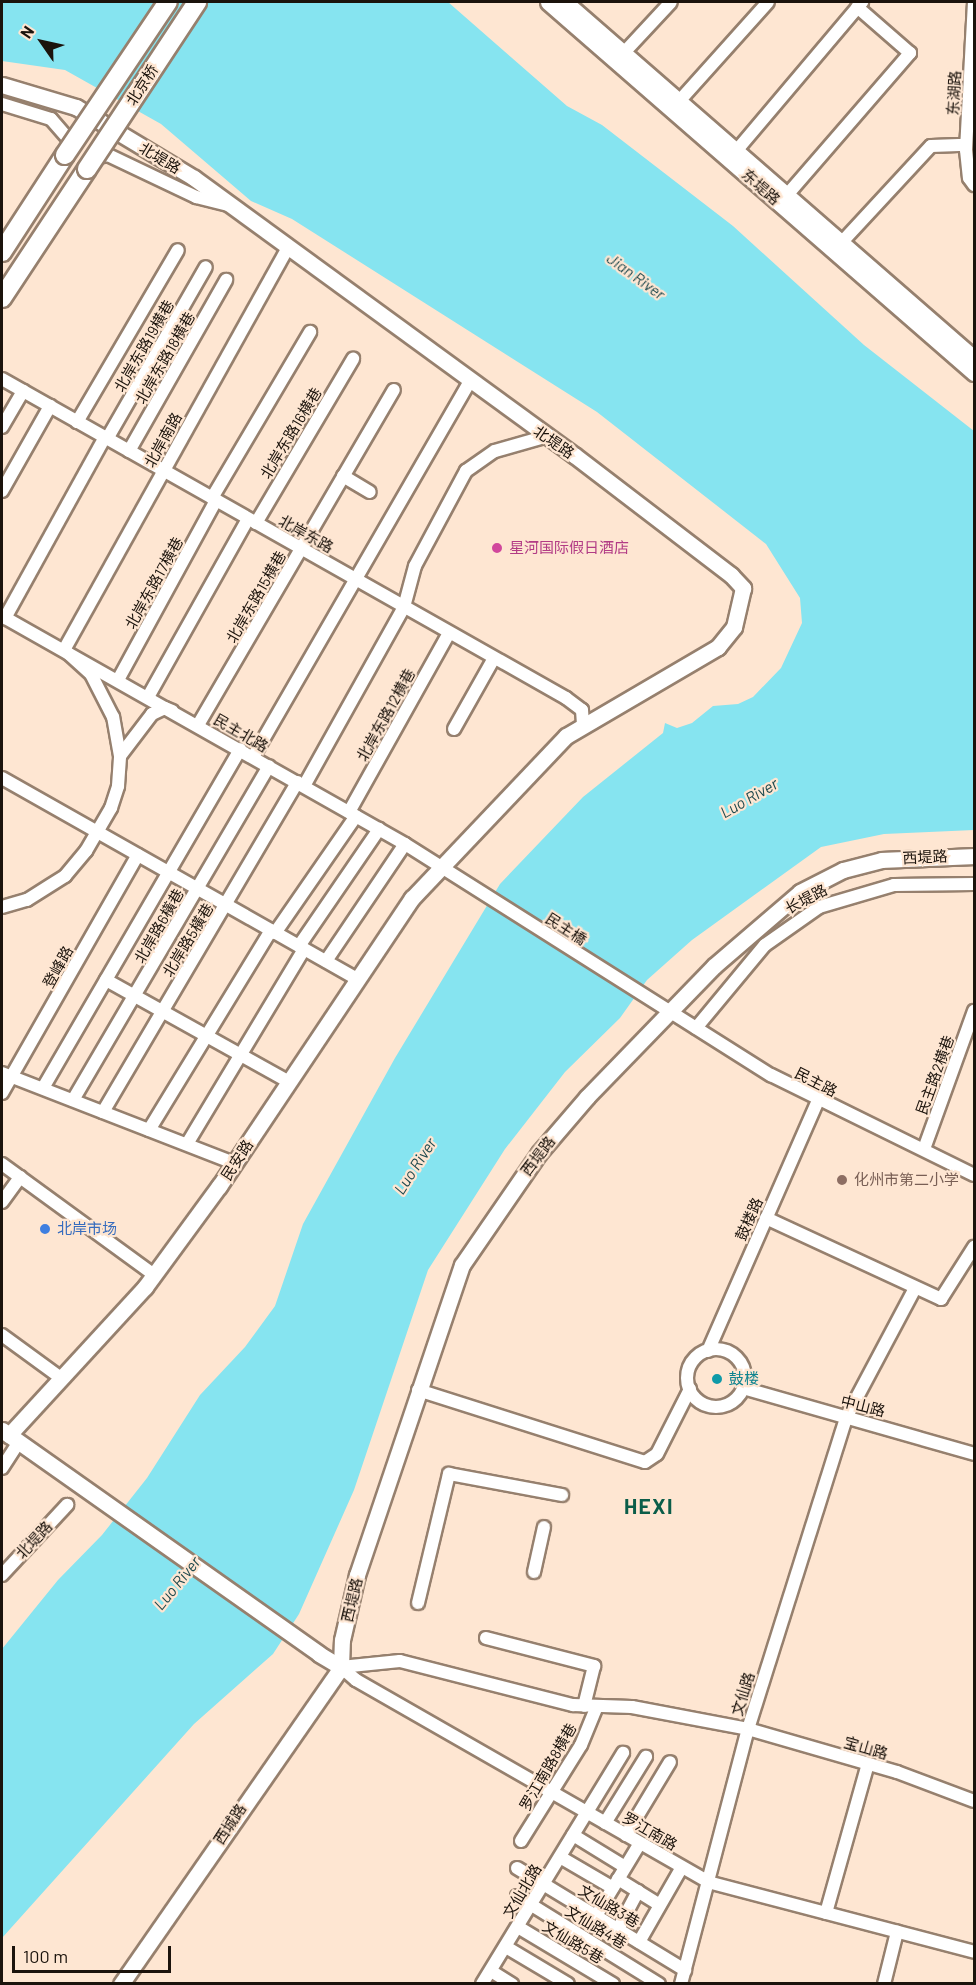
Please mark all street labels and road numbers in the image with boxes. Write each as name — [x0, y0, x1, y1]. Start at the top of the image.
street label: 北京桥 — [122, 61, 162, 109]
street label: 东湖路 — [944, 70, 964, 116]
street label: 北堤路 — [136, 139, 184, 177]
street label: 东堤路 — [738, 165, 784, 209]
street label: 北岸东路19横巷 — [110, 297, 178, 395]
street label: 北岸东路18横巷 — [131, 309, 199, 407]
street label: 北岸东路16横巷 — [257, 384, 325, 482]
street label: 北岸南路 — [141, 409, 185, 471]
street label: 北堤路 — [530, 422, 578, 462]
street label: 北岸东路 — [275, 512, 337, 556]
street label: 北岸东路17横巷 — [121, 534, 187, 632]
street label: 北岸东路15横巷 — [222, 548, 290, 646]
street label: 北岸东路12横巷 — [353, 665, 419, 765]
street label: 民主北路 — [211, 710, 271, 756]
street label: 西堤路 — [902, 847, 948, 867]
street label: 长堤路 — [782, 880, 830, 918]
street label: 北岸路6橫巷 — [131, 886, 187, 966]
street label: 北岸路5橫巷 — [159, 900, 217, 980]
street label: 民主橋 — [542, 909, 590, 949]
street label: 登峰路 — [39, 943, 77, 991]
street label: 民主路2横巷 — [912, 1033, 958, 1117]
street label: 民主路 — [792, 1064, 840, 1100]
street label: 西堤路 — [517, 1133, 559, 1179]
street label: 民安路 — [217, 1136, 257, 1184]
street label: 鼓楼路 — [732, 1195, 766, 1243]
street label: 中山路 — [839, 1392, 887, 1420]
street label: 北堤路 — [12, 1517, 56, 1563]
street label: 西堤路 — [338, 1576, 366, 1624]
street label: 文仙路 — [728, 1670, 758, 1718]
street label: 罗江南路8横巷 — [516, 1720, 580, 1814]
street label: 宝山路 — [842, 1733, 890, 1763]
street label: 西城路 — [210, 1800, 250, 1848]
street label: 罗江南路 — [620, 1808, 680, 1854]
street label: 文仙北路 — [499, 1861, 545, 1921]
street label: 文仙路3巷 — [575, 1881, 643, 1931]
street label: 文仙路4巷 — [562, 1902, 630, 1952]
street label: 文仙路5巷 — [539, 1917, 607, 1967]

